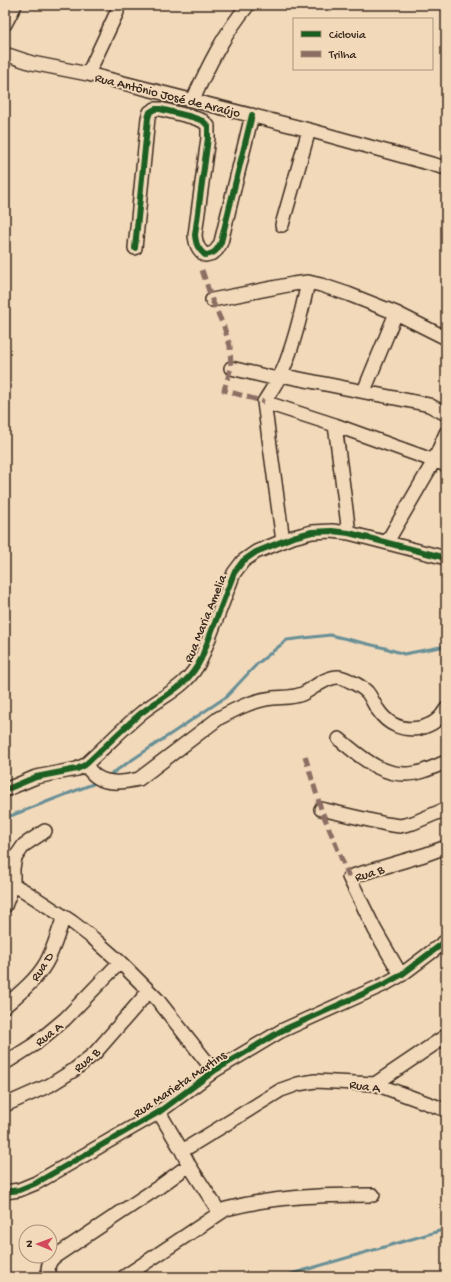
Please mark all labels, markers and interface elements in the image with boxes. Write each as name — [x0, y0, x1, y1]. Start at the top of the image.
legend — [293, 18, 433, 70]
text: Ciclovia — [329, 29, 366, 43]
text: Trilha — [328, 49, 357, 63]
street label: Rua Antônio José de Araújo — [93, 71, 242, 122]
street label: Rua Maria Amelia — [182, 572, 231, 665]
street label: Rua B — [353, 863, 387, 886]
street label: Rua D — [28, 949, 58, 985]
street label: Rua A — [33, 1019, 67, 1050]
street label: Rua B — [71, 1045, 104, 1076]
street label: Rua Marieta Martins — [131, 1048, 231, 1122]
street label: Rua A — [348, 1078, 382, 1097]
north arrow — [18, 1224, 58, 1264]
text: N — [24, 1240, 36, 1248]

